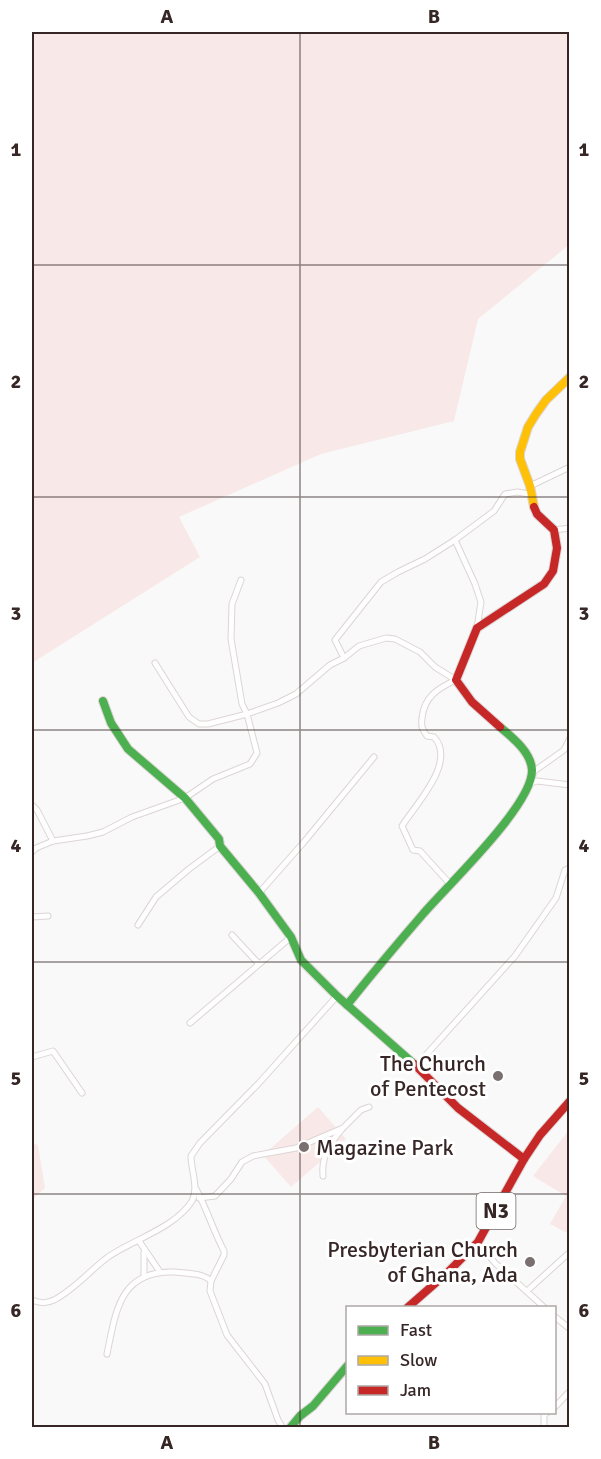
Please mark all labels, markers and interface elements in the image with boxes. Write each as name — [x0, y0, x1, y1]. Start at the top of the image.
text: A — [161, 4, 174, 29]
text: B — [428, 4, 440, 29]
text: 1 — [11, 137, 22, 162]
text: 1 — [579, 137, 590, 162]
text: 2 — [11, 369, 21, 394]
text: 2 — [579, 369, 589, 394]
text: 3 — [11, 601, 21, 626]
text: 3 — [579, 601, 589, 626]
text: 4 — [11, 833, 22, 858]
text: 4 — [579, 833, 590, 858]
place label: The Church of Pentecost — [370, 1050, 486, 1102]
text: 5 — [11, 1066, 21, 1091]
text: 5 — [579, 1066, 589, 1091]
marker: The Church of Pentecost — [491, 1069, 505, 1083]
place label: Magazine Park — [316, 1134, 454, 1161]
marker: Magazine Park — [297, 1140, 311, 1154]
road number: N3 — [476, 1193, 516, 1229]
place label: Presbyterian Church of Ghana, Ada — [327, 1236, 518, 1288]
marker: Presbyterian Church of Ghana, Ada — [523, 1255, 537, 1269]
text: 6 — [11, 1298, 22, 1323]
text: 6 — [579, 1298, 590, 1323]
legend — [346, 1306, 556, 1414]
text: Fast — [400, 1319, 432, 1341]
text: Slow — [400, 1349, 437, 1371]
text: Jam — [400, 1379, 431, 1401]
text: A — [161, 1430, 174, 1455]
text: B — [428, 1430, 440, 1455]

